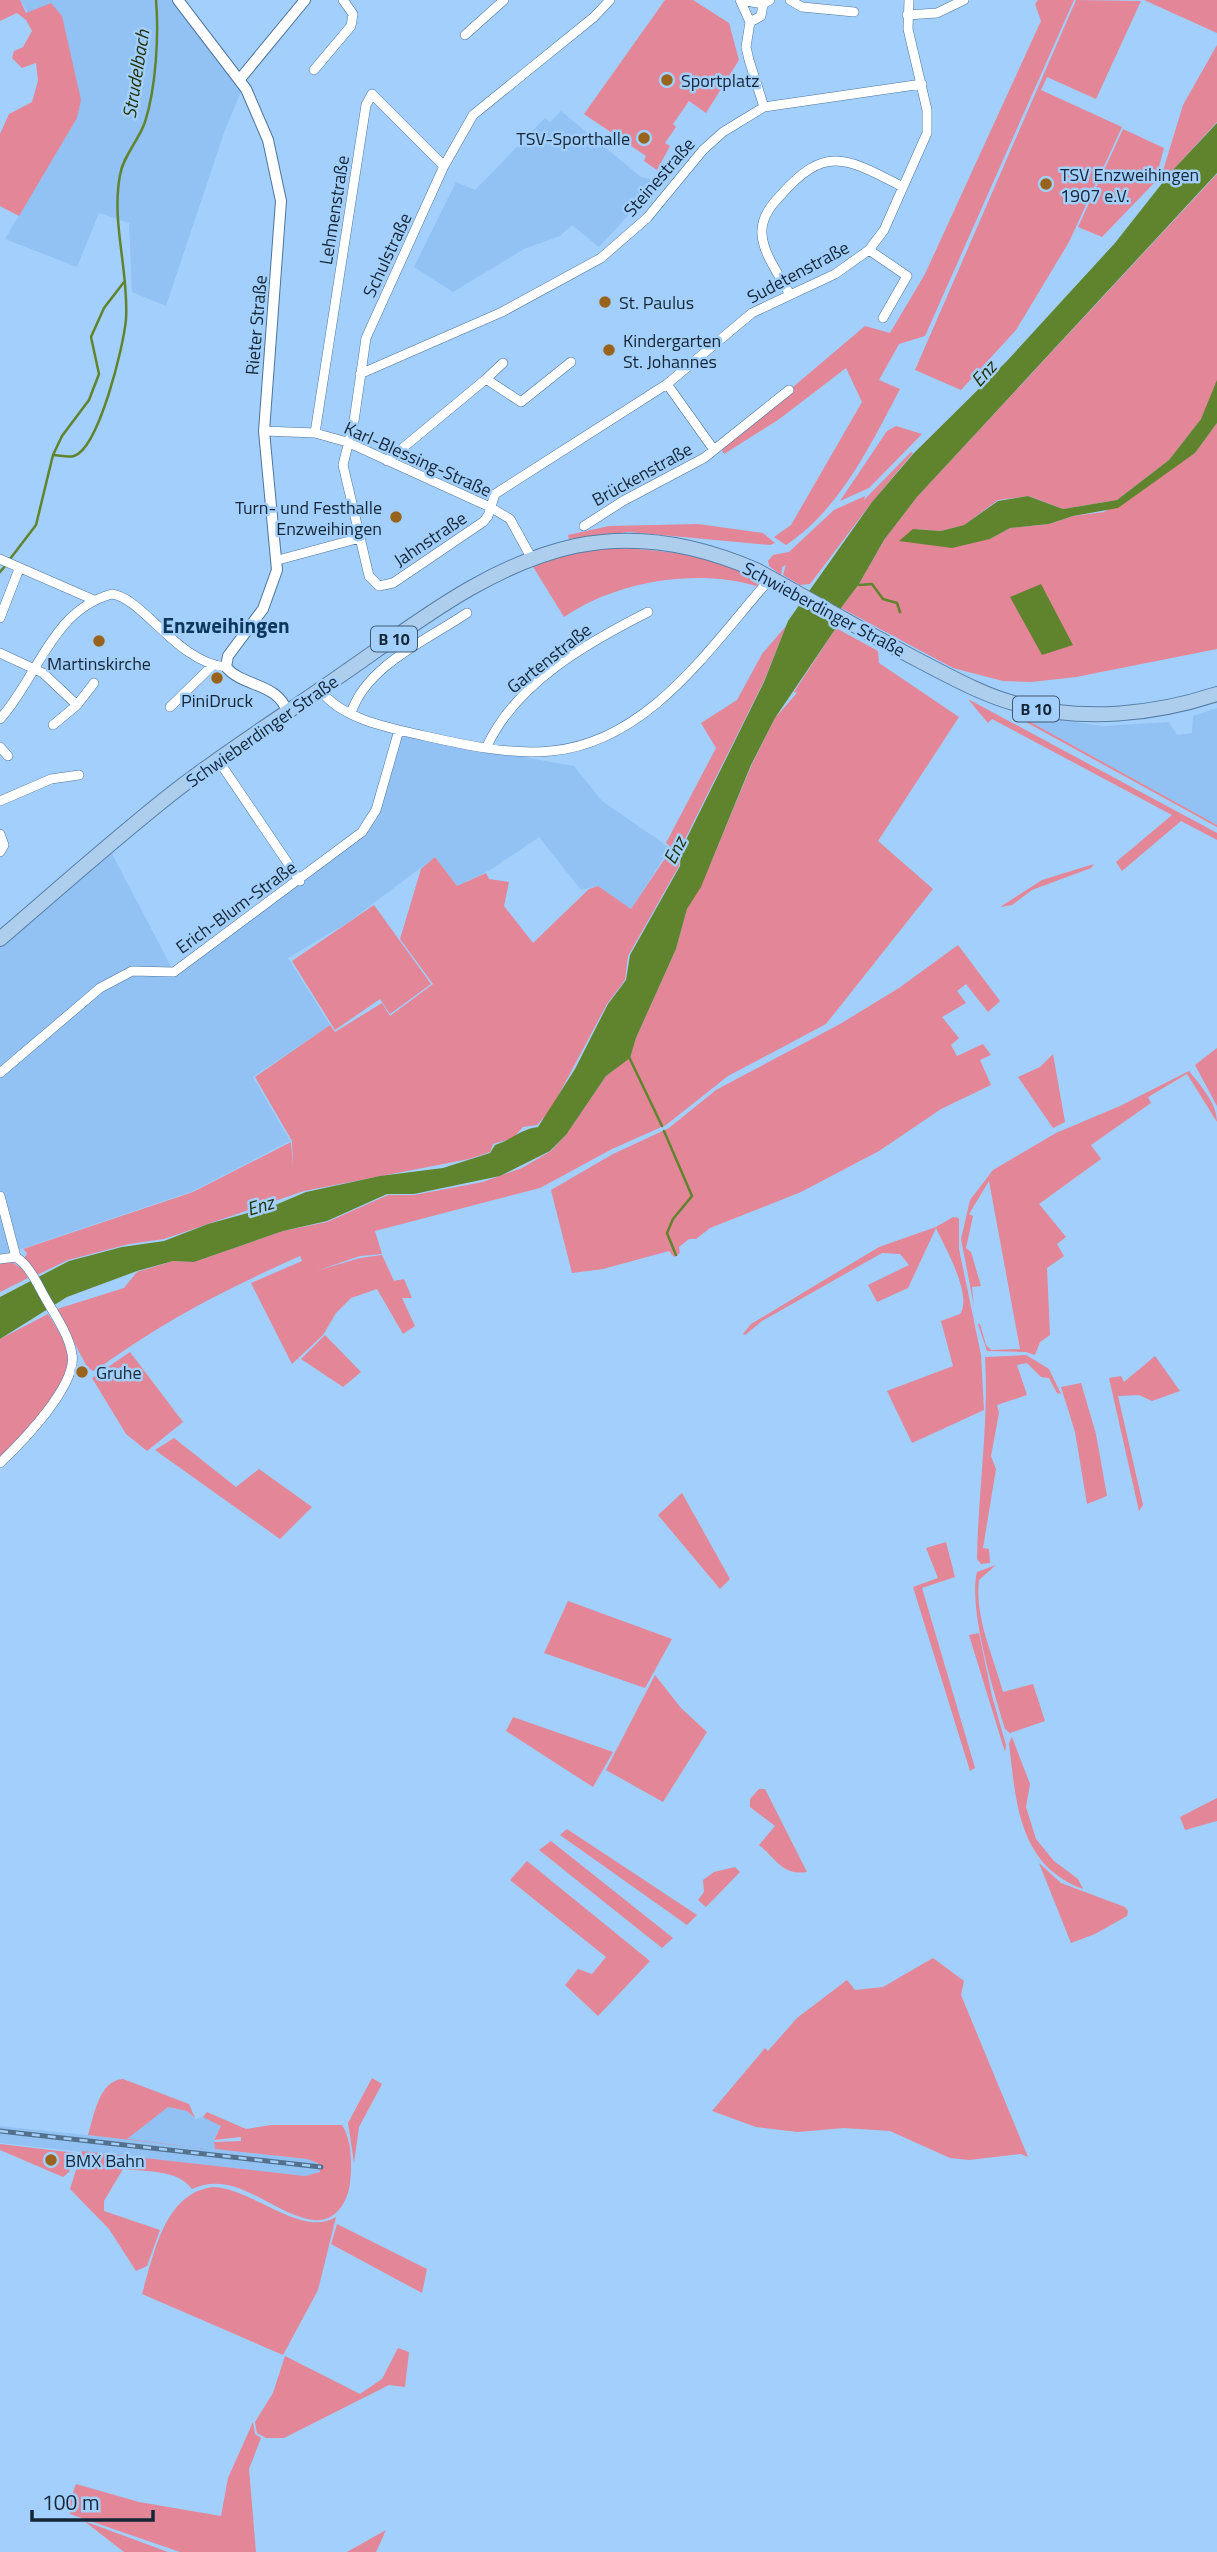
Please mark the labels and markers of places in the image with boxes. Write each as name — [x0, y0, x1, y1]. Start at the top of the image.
place label: Sportplatz — [681, 67, 759, 94]
marker: Sportplatz — [659, 72, 675, 88]
place label: TSV-Sporthalle — [516, 125, 630, 152]
marker: TSV-Sporthalle — [636, 130, 652, 146]
place label: TSV Enzweihingen 1907 e.V. — [1060, 161, 1199, 209]
marker: TSV Enzweihingen 1907 e.V. — [1038, 176, 1054, 192]
place label: St. Paulus — [619, 289, 694, 316]
marker: St. Paulus — [597, 294, 613, 310]
place label: Kindergarten St. Johannes — [623, 327, 721, 375]
marker: Kindergarten St. Johannes — [601, 342, 617, 358]
place label: Turn- und Festhalle Enzweihingen — [235, 494, 382, 542]
marker: Turn- und Festhalle Enzweihingen — [388, 509, 404, 525]
marker: Martinskirche — [91, 633, 107, 649]
place label: Martinskirche — [47, 650, 151, 677]
marker: PiniDruck — [209, 670, 225, 686]
place label: PiniDruck — [181, 687, 253, 714]
place label: Gruhe — [96, 1359, 142, 1386]
marker: Gruhe — [74, 1364, 90, 1380]
place label: BMX Bahn — [65, 2147, 145, 2174]
marker: BMX Bahn — [43, 2152, 59, 2168]

